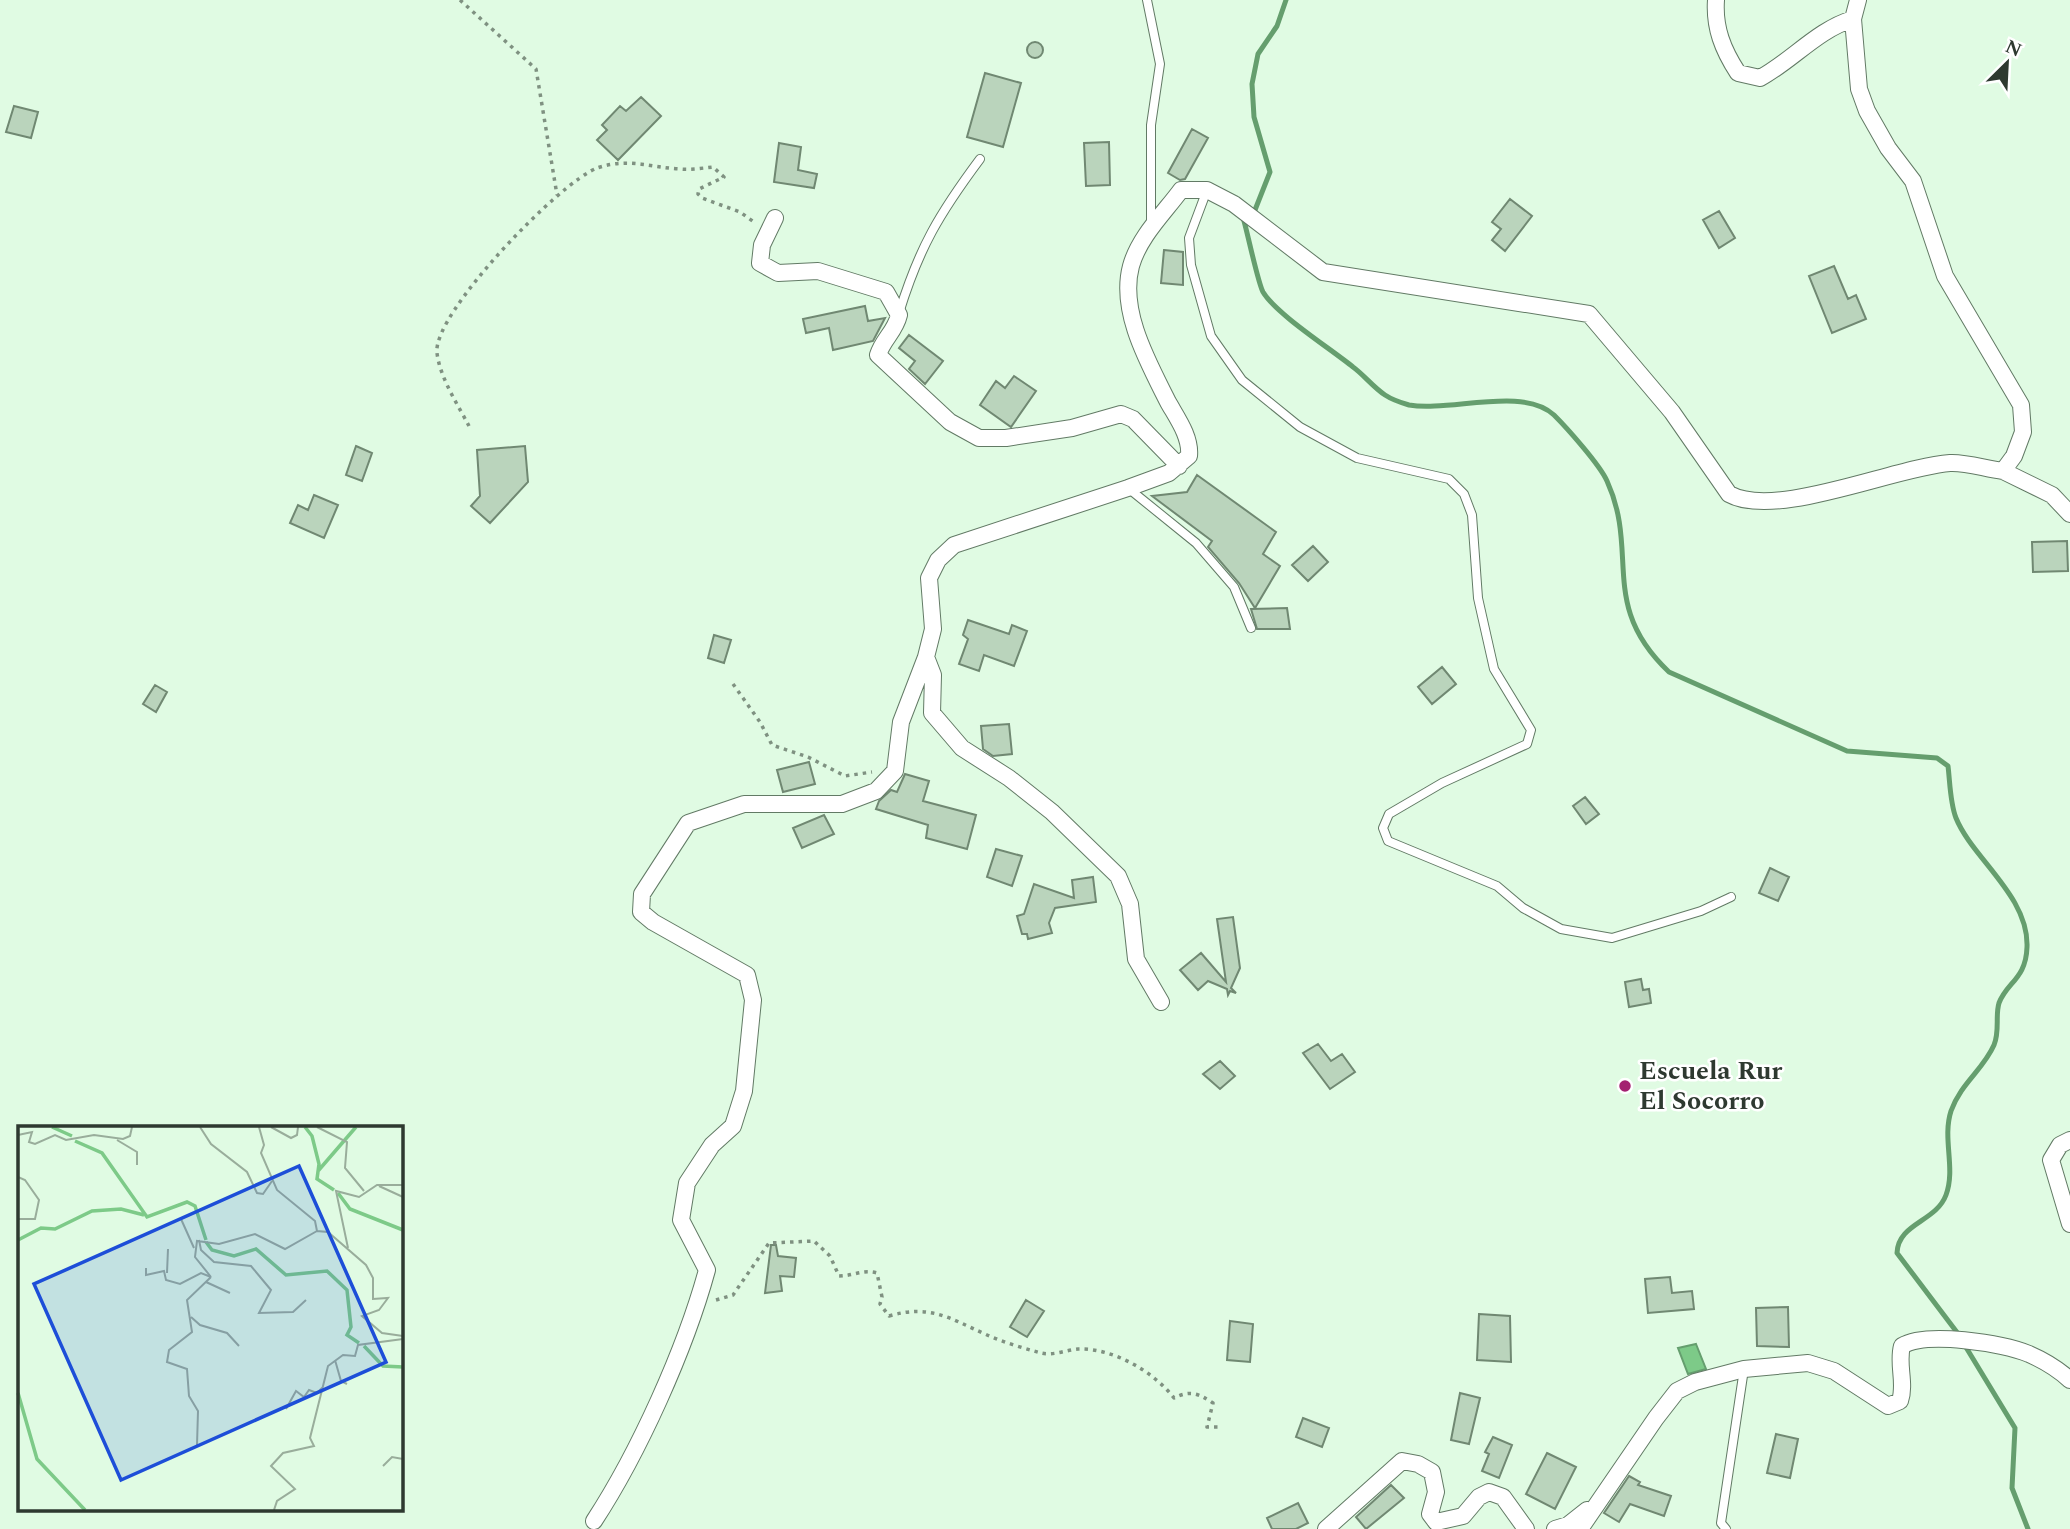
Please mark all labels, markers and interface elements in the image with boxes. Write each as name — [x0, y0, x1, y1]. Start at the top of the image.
north arrow — [1972, 28, 2042, 98]
text: N — [2000, 32, 2026, 65]
place label: Escuela Rur El Socorro — [1639, 1051, 1783, 1121]
marker: Escuela Rur El Socorro — [1617, 1078, 1633, 1094]
inset map — [18, 1126, 402, 1512]

